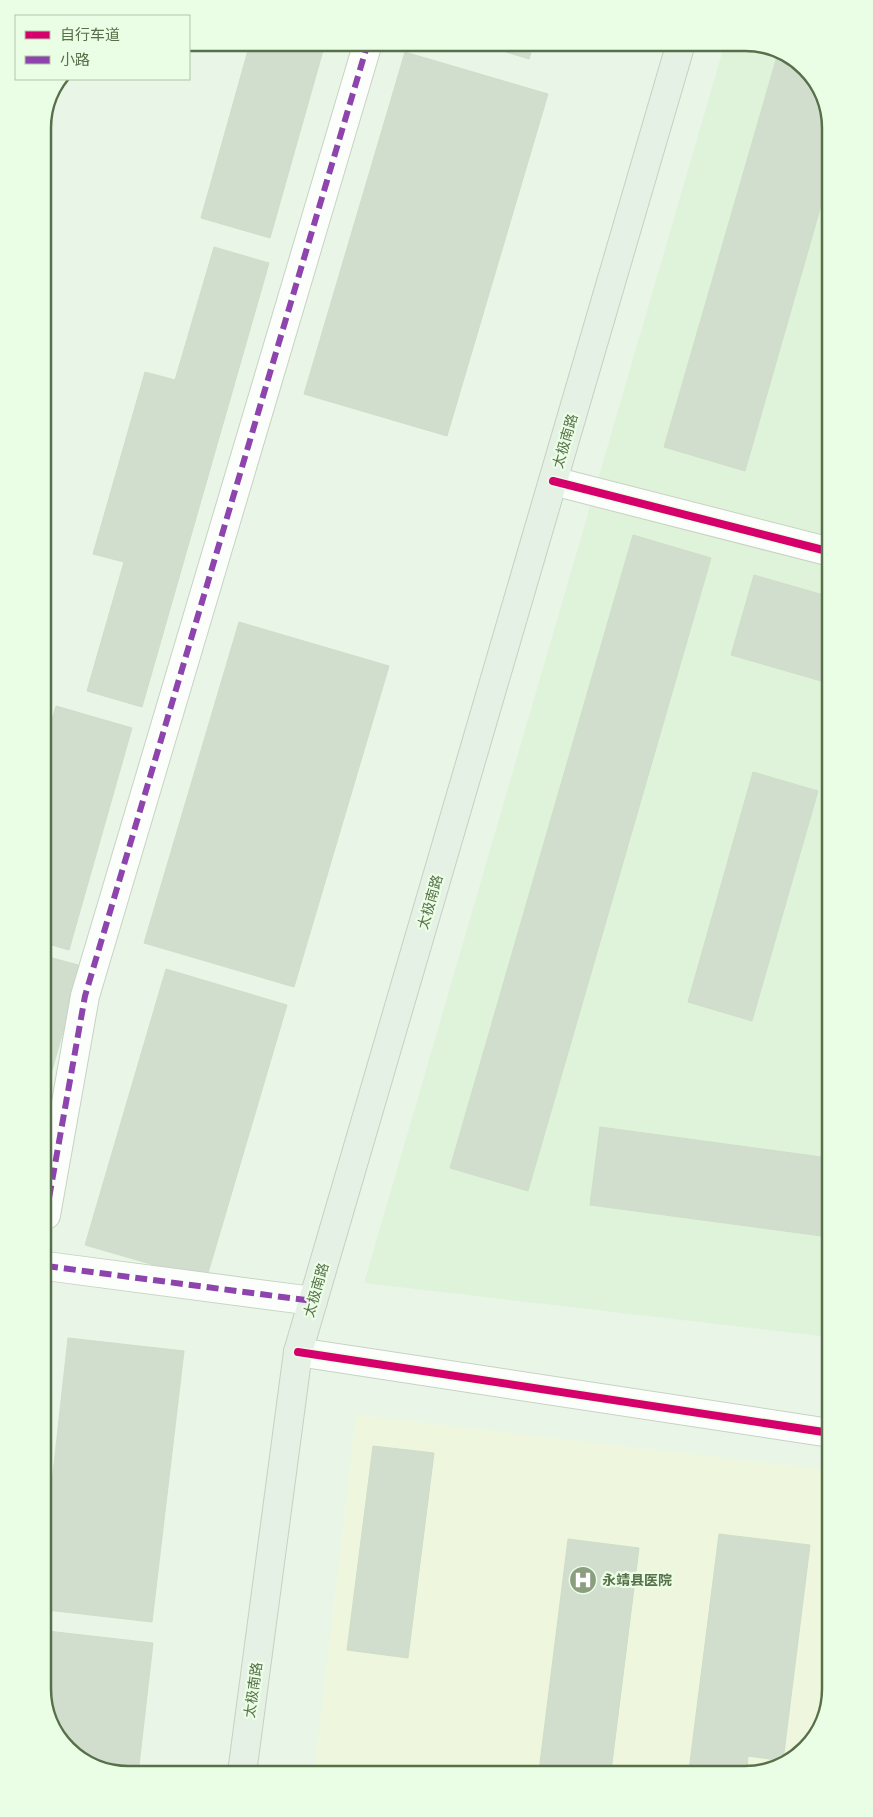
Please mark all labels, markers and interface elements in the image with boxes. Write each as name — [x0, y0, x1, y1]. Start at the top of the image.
legend — [15, 15, 190, 80]
text: 自行车道 — [60, 25, 120, 44]
text: 小路 — [60, 50, 90, 69]
street label: 太极南路 — [549, 412, 581, 470]
street label: 太极南路 — [414, 873, 446, 931]
street label: 太极南路 — [300, 1261, 332, 1319]
hospital icon: 永靖县医院 — [568, 1565, 598, 1595]
place label: 永靖县医院 — [602, 1571, 672, 1589]
street label: 太极南路 — [240, 1661, 266, 1719]

